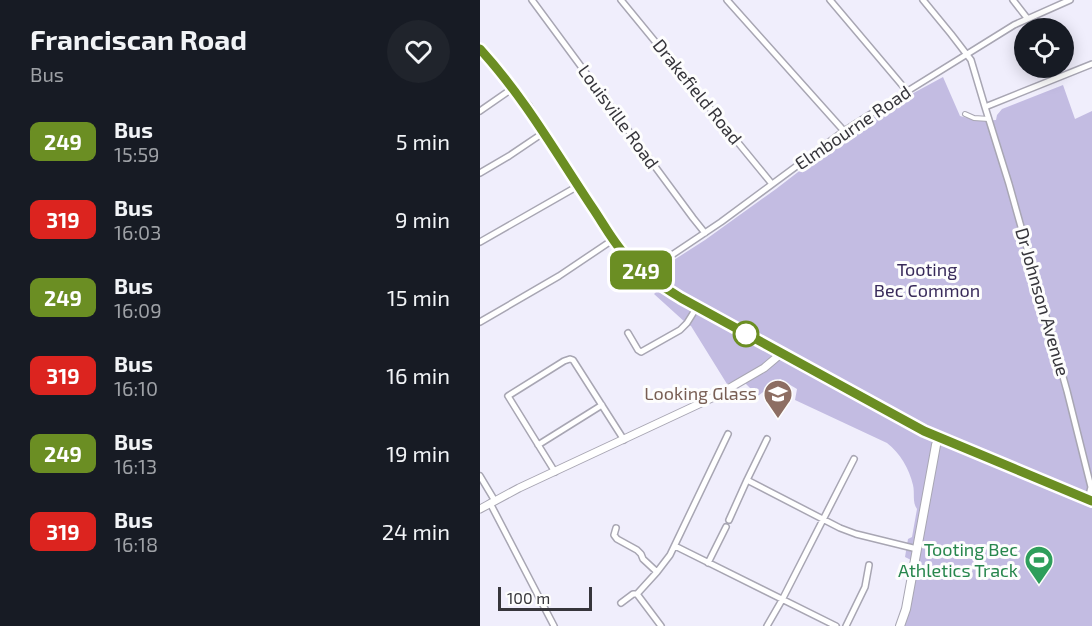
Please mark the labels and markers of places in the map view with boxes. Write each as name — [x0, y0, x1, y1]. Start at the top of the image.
unlabelled marker — [733, 321, 759, 347]
school or university icon: Looking Glass — [762, 378, 794, 420]
place label: Looking Glass — [644, 382, 757, 404]
place label: Tooting Bec Athletics Track — [898, 538, 1018, 581]
sports icon: Tooting Bec Athletics Track — [1023, 544, 1055, 586]

